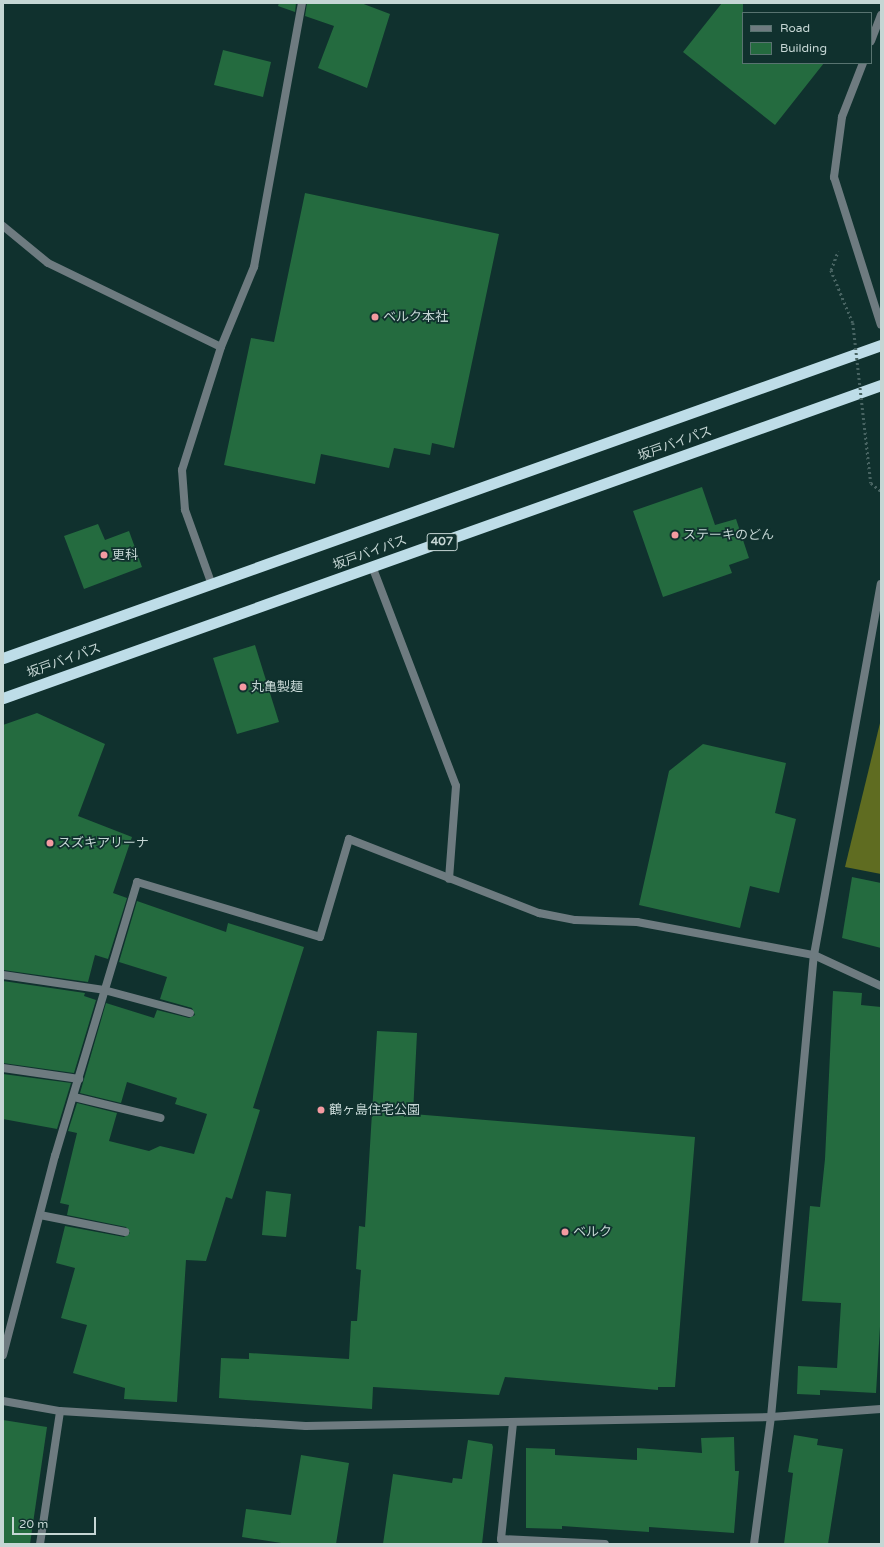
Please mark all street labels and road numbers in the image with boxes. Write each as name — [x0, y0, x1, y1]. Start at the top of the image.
street label: 坂戸バイパス — [636, 423, 714, 465]
street label: 坂戸バイパス — [331, 532, 409, 574]
road number: 407 — [426, 532, 458, 552]
street label: 坂戸バイパス — [25, 640, 103, 682]

